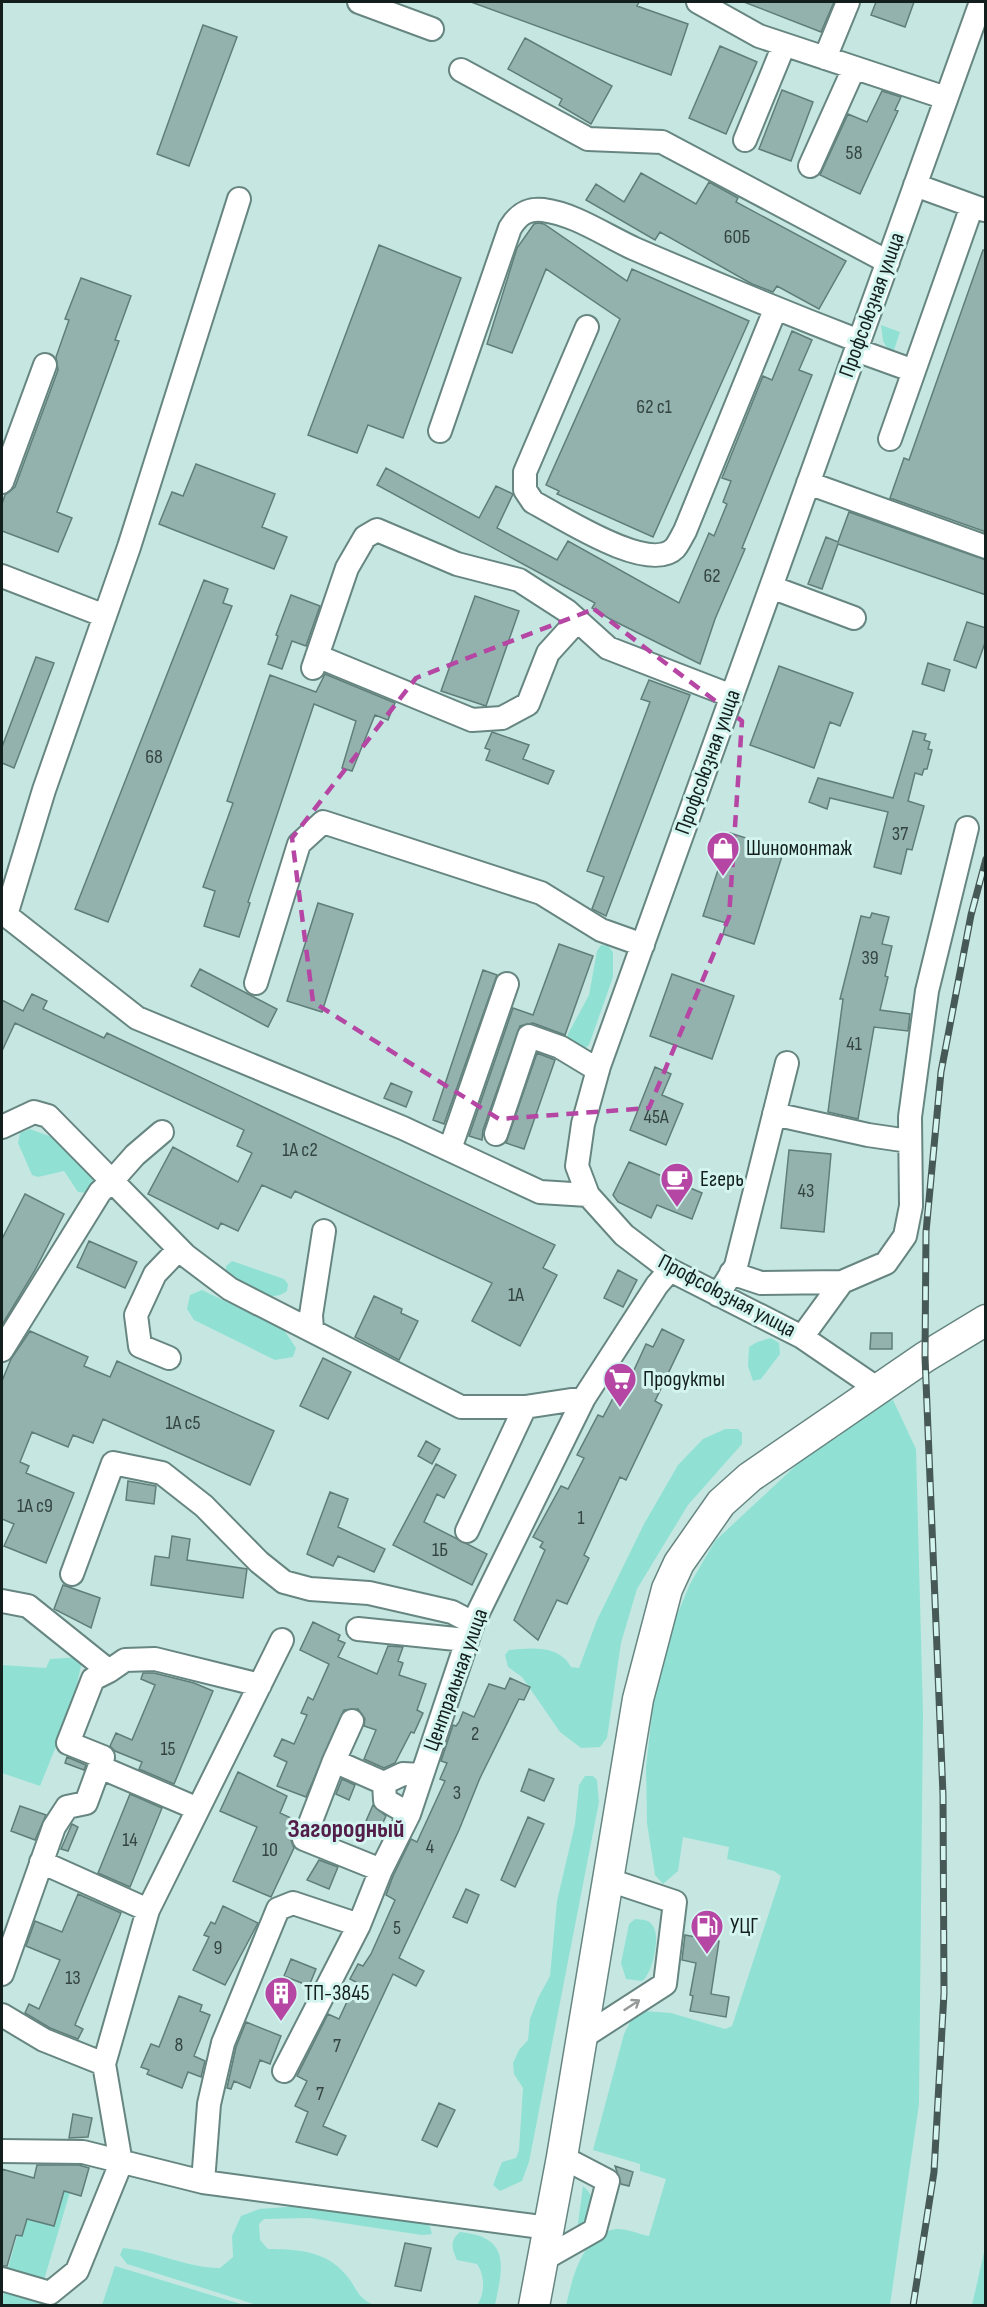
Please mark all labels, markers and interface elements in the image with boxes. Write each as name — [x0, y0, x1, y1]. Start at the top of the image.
house number: 58 — [846, 141, 862, 165]
house number: 60Б — [724, 225, 750, 249]
street label: Профсоюзная улица — [833, 229, 911, 381]
house number: 62 с1 — [636, 395, 672, 419]
house number: 62 — [703, 564, 721, 588]
street label: Профсоюзная улица — [669, 686, 747, 838]
house number: 68 — [145, 745, 163, 769]
house number: 37 — [892, 822, 908, 846]
shop icon: Шиномонтаж — [705, 830, 741, 877]
place label: Шиномонтаж — [746, 835, 852, 862]
house number: 39 — [861, 946, 879, 970]
house number: 41 — [846, 1032, 862, 1056]
house number: 45А — [644, 1105, 669, 1129]
house number: 1А с2 — [282, 1138, 318, 1162]
cafe icon: Егерь — [659, 1161, 695, 1208]
place label: Егерь — [700, 1166, 744, 1193]
house number: 43 — [798, 1179, 814, 1203]
street label: Профсоюзная улица — [654, 1248, 800, 1344]
house number: 1А — [508, 1283, 524, 1307]
supermarket icon: Продукты — [602, 1361, 638, 1408]
place label: Продукты — [643, 1366, 725, 1393]
house number: 1А с5 — [165, 1411, 201, 1435]
house number: 1А с9 — [17, 1494, 53, 1518]
house number: 1 — [578, 1506, 585, 1530]
house number: 1Б — [432, 1538, 448, 1562]
street label: Центральная улица — [418, 1605, 494, 1755]
house number: 2 — [471, 1722, 479, 1746]
house number: 15 — [160, 1737, 176, 1761]
house number: 3 — [453, 1781, 461, 1805]
district label: Загородный — [288, 1814, 404, 1845]
house number: 14 — [122, 1828, 138, 1852]
house number: 4 — [426, 1835, 434, 1859]
house number: 10 — [262, 1838, 278, 1862]
fuel station icon: УЦГ — [689, 1908, 725, 1955]
place label: УЦГ — [730, 1913, 758, 1940]
house number: 5 — [393, 1916, 401, 1940]
house number: 9 — [214, 1936, 222, 1960]
house number: 13 — [65, 1966, 81, 1990]
building icon: ТП-3845 — [263, 1975, 299, 2022]
place label: ТП-3845 — [304, 1980, 370, 2007]
one-way arrow — [623, 1999, 640, 2011]
house number: 8 — [175, 2033, 183, 2057]
house number: 7 — [333, 2034, 341, 2058]
house number: 7 — [316, 2082, 324, 2106]

